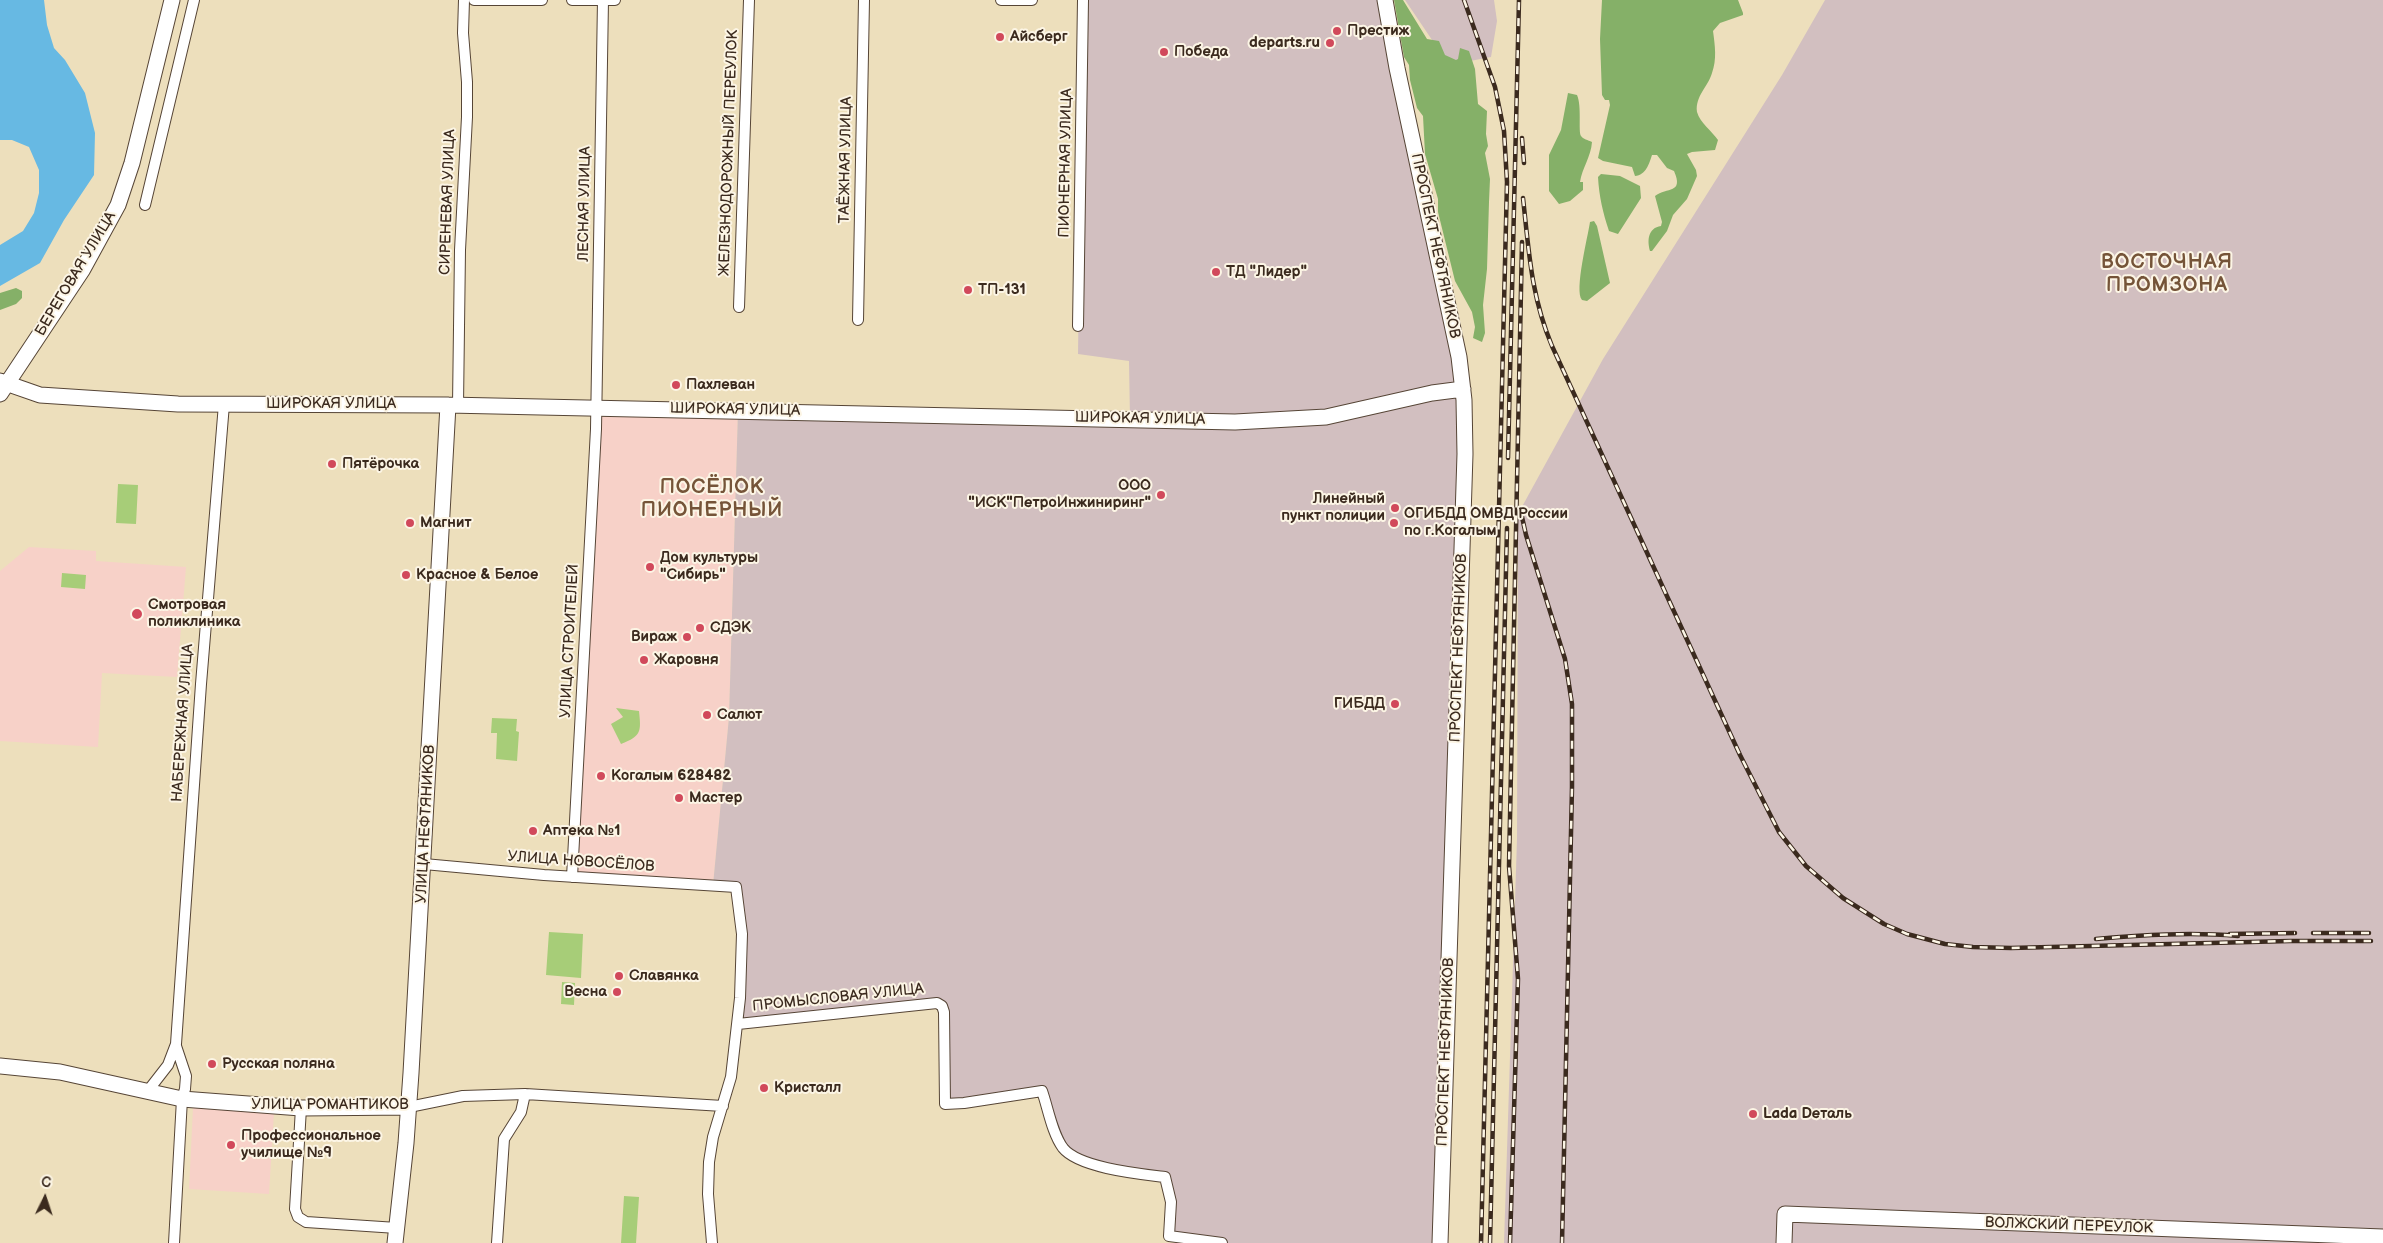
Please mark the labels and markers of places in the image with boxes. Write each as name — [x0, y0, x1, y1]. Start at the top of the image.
place label: Престиж — [1347, 22, 1409, 40]
marker: Престиж — [1331, 25, 1343, 37]
place label: Айсберг — [1010, 28, 1068, 46]
marker: Айсберг — [994, 31, 1006, 43]
place label: departs.ru — [1249, 34, 1320, 52]
marker: departs.ru — [1324, 37, 1336, 49]
place label: Победа — [1174, 43, 1228, 61]
marker: Победа — [1158, 46, 1170, 58]
place label: ТД "Лидер" — [1226, 263, 1307, 281]
marker: ТД "Лидер" — [1210, 266, 1222, 278]
place label: ТП-131 — [978, 281, 1026, 299]
marker: ТП-131 — [962, 284, 974, 296]
place label: Пахлеван — [686, 376, 755, 394]
marker: Пахлеван — [670, 379, 682, 391]
place label: Пятёрочка — [342, 455, 419, 473]
marker: Пятёрочка — [326, 458, 338, 470]
place label: ООО "ИСК"ПетроИнжиниринг" — [968, 477, 1151, 512]
marker: ООО "ИСК"ПетроИнжиниринг" — [1155, 489, 1167, 501]
place label: Линейный пункт полиции — [1281, 490, 1385, 525]
marker: Линейный пункт полиции — [1389, 502, 1401, 514]
place label: ОГИБДД ОМВД России по г.Когалым — [1404, 505, 1568, 540]
place label: Магнит — [420, 514, 472, 532]
marker: Магнит — [404, 517, 416, 529]
marker: ОГИБДД ОМВД России по г.Когалым — [1388, 517, 1400, 529]
place label: Дом культуры "Сибирь" — [660, 549, 758, 584]
marker: Дом культуры "Сибирь" — [644, 561, 656, 573]
place label: Красное & Белое — [416, 566, 538, 584]
marker: Красное & Белое — [400, 569, 412, 581]
place label: Смотровая поликлиника — [148, 596, 241, 631]
marker: Смотровая поликлиника — [130, 607, 144, 621]
place label: СДЭК — [710, 619, 751, 637]
marker: СДЭК — [694, 622, 706, 634]
place label: Вираж — [631, 628, 677, 646]
marker: Вираж — [681, 631, 693, 643]
place label: Жаровня — [654, 651, 719, 669]
marker: Жаровня — [638, 654, 650, 666]
place label: ГИБДД — [1334, 695, 1385, 713]
marker: ГИБДД — [1389, 698, 1401, 710]
place label: Салют — [717, 706, 762, 724]
marker: Салют — [701, 709, 713, 721]
place label: Когалым 628482 — [611, 767, 731, 785]
marker: Когалым 628482 — [595, 770, 607, 782]
place label: Мастер — [689, 789, 742, 807]
marker: Мастер — [673, 792, 685, 804]
place label: Аптека №1 — [543, 822, 620, 840]
marker: Аптека №1 — [527, 825, 539, 837]
place label: Славянка — [629, 967, 699, 985]
marker: Славянка — [613, 970, 625, 982]
place label: Весна — [564, 983, 607, 1001]
marker: Весна — [611, 986, 623, 998]
place label: Русская поляна — [222, 1055, 335, 1073]
marker: Русская поляна — [206, 1058, 218, 1070]
place label: Кристалл — [774, 1079, 841, 1097]
marker: Кристалл — [758, 1082, 770, 1094]
place label: Lada Dеталь — [1763, 1105, 1852, 1123]
marker: Lada Dеталь — [1747, 1108, 1759, 1120]
place label: Профессиональное училище №9 — [241, 1127, 381, 1162]
marker: Профессиональное училище №9 — [225, 1139, 237, 1151]

